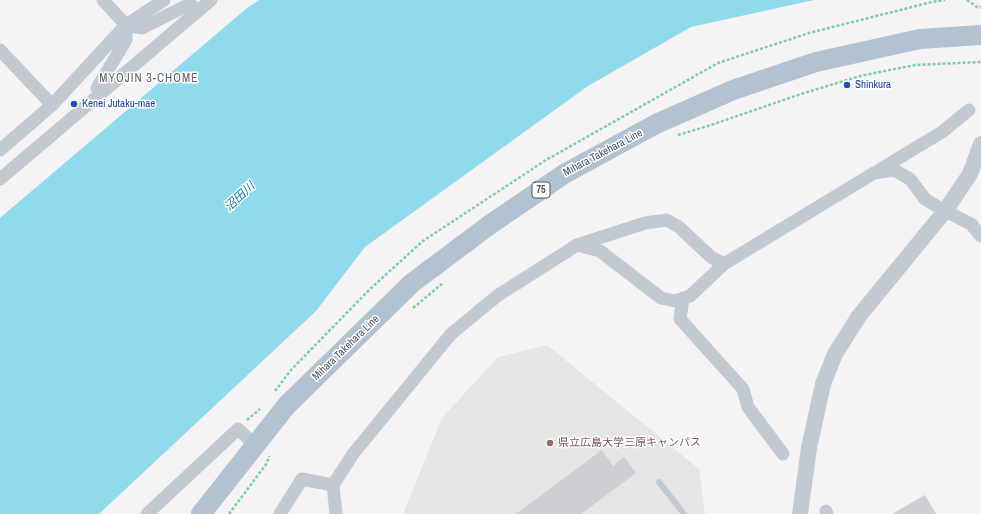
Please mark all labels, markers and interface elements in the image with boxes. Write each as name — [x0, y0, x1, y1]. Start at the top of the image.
district label: MYOJIN 3-CHOME — [99, 72, 199, 86]
place label: Shinkura — [855, 78, 891, 92]
marker: Shinkura — [842, 80, 852, 90]
place label: Kenei Jutaku-mae — [82, 97, 155, 111]
marker: Kenei Jutaku-mae — [69, 99, 79, 109]
street label: Mihara Takehara Line — [561, 127, 645, 179]
water label: 沼田川 — [222, 179, 258, 215]
road number: 75 — [532, 182, 550, 198]
street label: Mihara Takehara Line — [310, 313, 382, 383]
place label: 県立広島大学三原キャンパス — [558, 436, 701, 450]
marker: 県立広島大学三原キャンパス — [545, 438, 555, 448]

